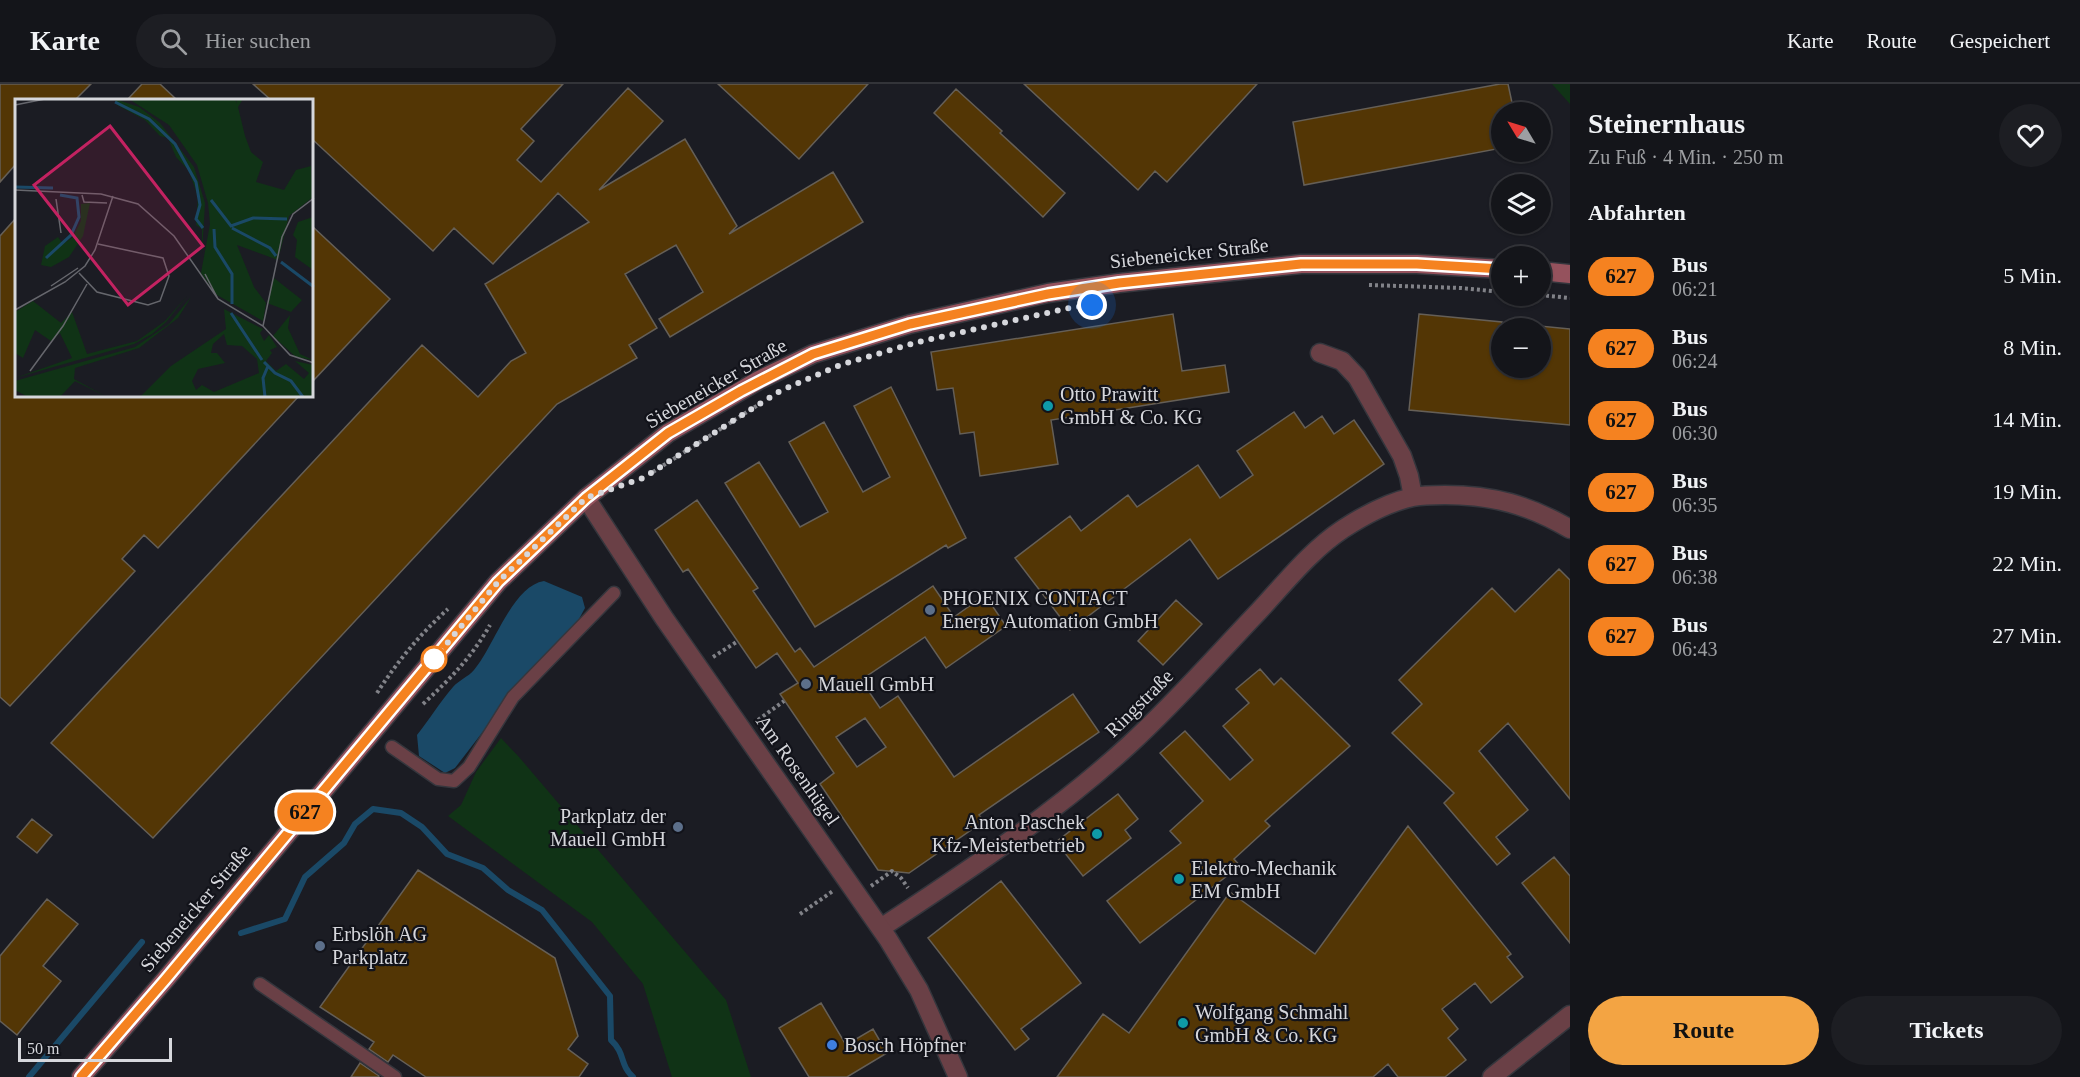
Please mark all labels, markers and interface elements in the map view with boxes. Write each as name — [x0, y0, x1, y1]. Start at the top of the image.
search box — [136, 14, 556, 68]
text: Karte — [30, 25, 100, 56]
icon: search — [157, 25, 190, 58]
text: Hier suchen — [205, 28, 311, 53]
text: Karte — [1787, 29, 1834, 53]
text: Route — [1867, 29, 1917, 53]
text: Gespeichert — [1950, 29, 2050, 53]
inset map — [15, 99, 314, 398]
north arrow — [1491, 102, 1551, 162]
map controls — [1491, 102, 1551, 378]
button: heart — [1999, 104, 2062, 167]
text: Steinernhaus — [1588, 108, 1745, 139]
text: Zu Fuß · 4 Min. · 250 m — [1588, 146, 1784, 168]
button: layers — [1491, 174, 1551, 234]
text: Abfahrten — [1588, 200, 1686, 225]
street label: Siebeneicker Straße — [1109, 234, 1270, 272]
button: + — [1491, 246, 1551, 306]
text: Bus — [1672, 252, 1707, 277]
text: 5 Min. — [2003, 263, 2062, 288]
text: 627 — [1605, 264, 1637, 288]
text: 06:21 — [1672, 278, 1718, 300]
your location — [1077, 290, 1107, 320]
button: − — [1491, 318, 1551, 378]
text: Bus — [1672, 324, 1707, 349]
street label: Siebeneicker Straße — [641, 334, 791, 432]
text: 8 Min. — [2003, 335, 2062, 360]
text: 627 — [1605, 336, 1637, 360]
text: 06:24 — [1672, 350, 1718, 372]
place label: Otto Prawitt GmbH & Co. KG — [1060, 383, 1202, 428]
text: Bus — [1672, 396, 1707, 421]
marker: Otto Prawitt GmbH & Co. KG — [1041, 399, 1055, 413]
text: 14 Min. — [1992, 407, 2062, 432]
text: 627 — [1605, 408, 1637, 432]
text: 06:30 — [1672, 422, 1718, 444]
text: Bus — [1672, 468, 1707, 493]
text: 19 Min. — [1992, 479, 2062, 504]
text: 627 — [1605, 480, 1637, 504]
text: 06:35 — [1672, 494, 1718, 516]
text: Bus — [1672, 540, 1707, 565]
text: 22 Min. — [1992, 551, 2062, 576]
text: 627 — [1605, 552, 1637, 576]
text: 06:38 — [1672, 566, 1718, 588]
place label: PHOENIX CONTACT Energy Automation GmbH — [942, 587, 1158, 633]
marker: PHOENIX CONTACT Energy Automation GmbH — [923, 603, 937, 617]
text: Bus — [1672, 612, 1707, 637]
text: 27 Min. — [1992, 623, 2062, 648]
text: 627 — [1605, 624, 1637, 648]
text: 06:43 — [1672, 638, 1718, 660]
unlabelled marker — [421, 646, 447, 672]
street label: Ringstraße — [1101, 665, 1178, 742]
place label: Mauell GmbH — [818, 673, 934, 695]
marker: Mauell GmbH — [799, 677, 813, 691]
street label: Am Rosenhügel — [751, 711, 844, 830]
line badge: 627 — [270, 792, 340, 832]
text: 627 — [289, 800, 321, 824]
place label: Parkplatz der Mauell GmbH — [550, 805, 666, 850]
place label: Anton Paschek Kfz-Meisterbetrieb — [932, 811, 1085, 856]
marker: Parkplatz der Mauell GmbH — [671, 820, 685, 834]
marker: Anton Paschek Kfz-Meisterbetrieb — [1090, 827, 1104, 841]
street label: Siebeneicker Straße — [135, 840, 255, 976]
place label: Elektro-Mechanik EM GmbH — [1191, 857, 1337, 902]
marker: Elektro-Mechanik EM GmbH — [1172, 872, 1186, 886]
place label: Erbslöh AG Parkplatz — [332, 923, 427, 969]
marker: Erbslöh AG Parkplatz — [313, 939, 327, 953]
button: Route — [1588, 996, 1819, 1065]
button: Tickets — [1831, 996, 2062, 1065]
place label: Wolfgang Schmahl GmbH & Co. KG — [1195, 1001, 1349, 1046]
marker: Wolfgang Schmahl GmbH & Co. KG — [1176, 1016, 1190, 1030]
place label: Bosch Höpfner — [844, 1034, 966, 1057]
scale bar — [18, 1035, 172, 1062]
marker: Bosch Höpfner — [825, 1038, 839, 1052]
text: 50 m — [27, 1040, 59, 1057]

